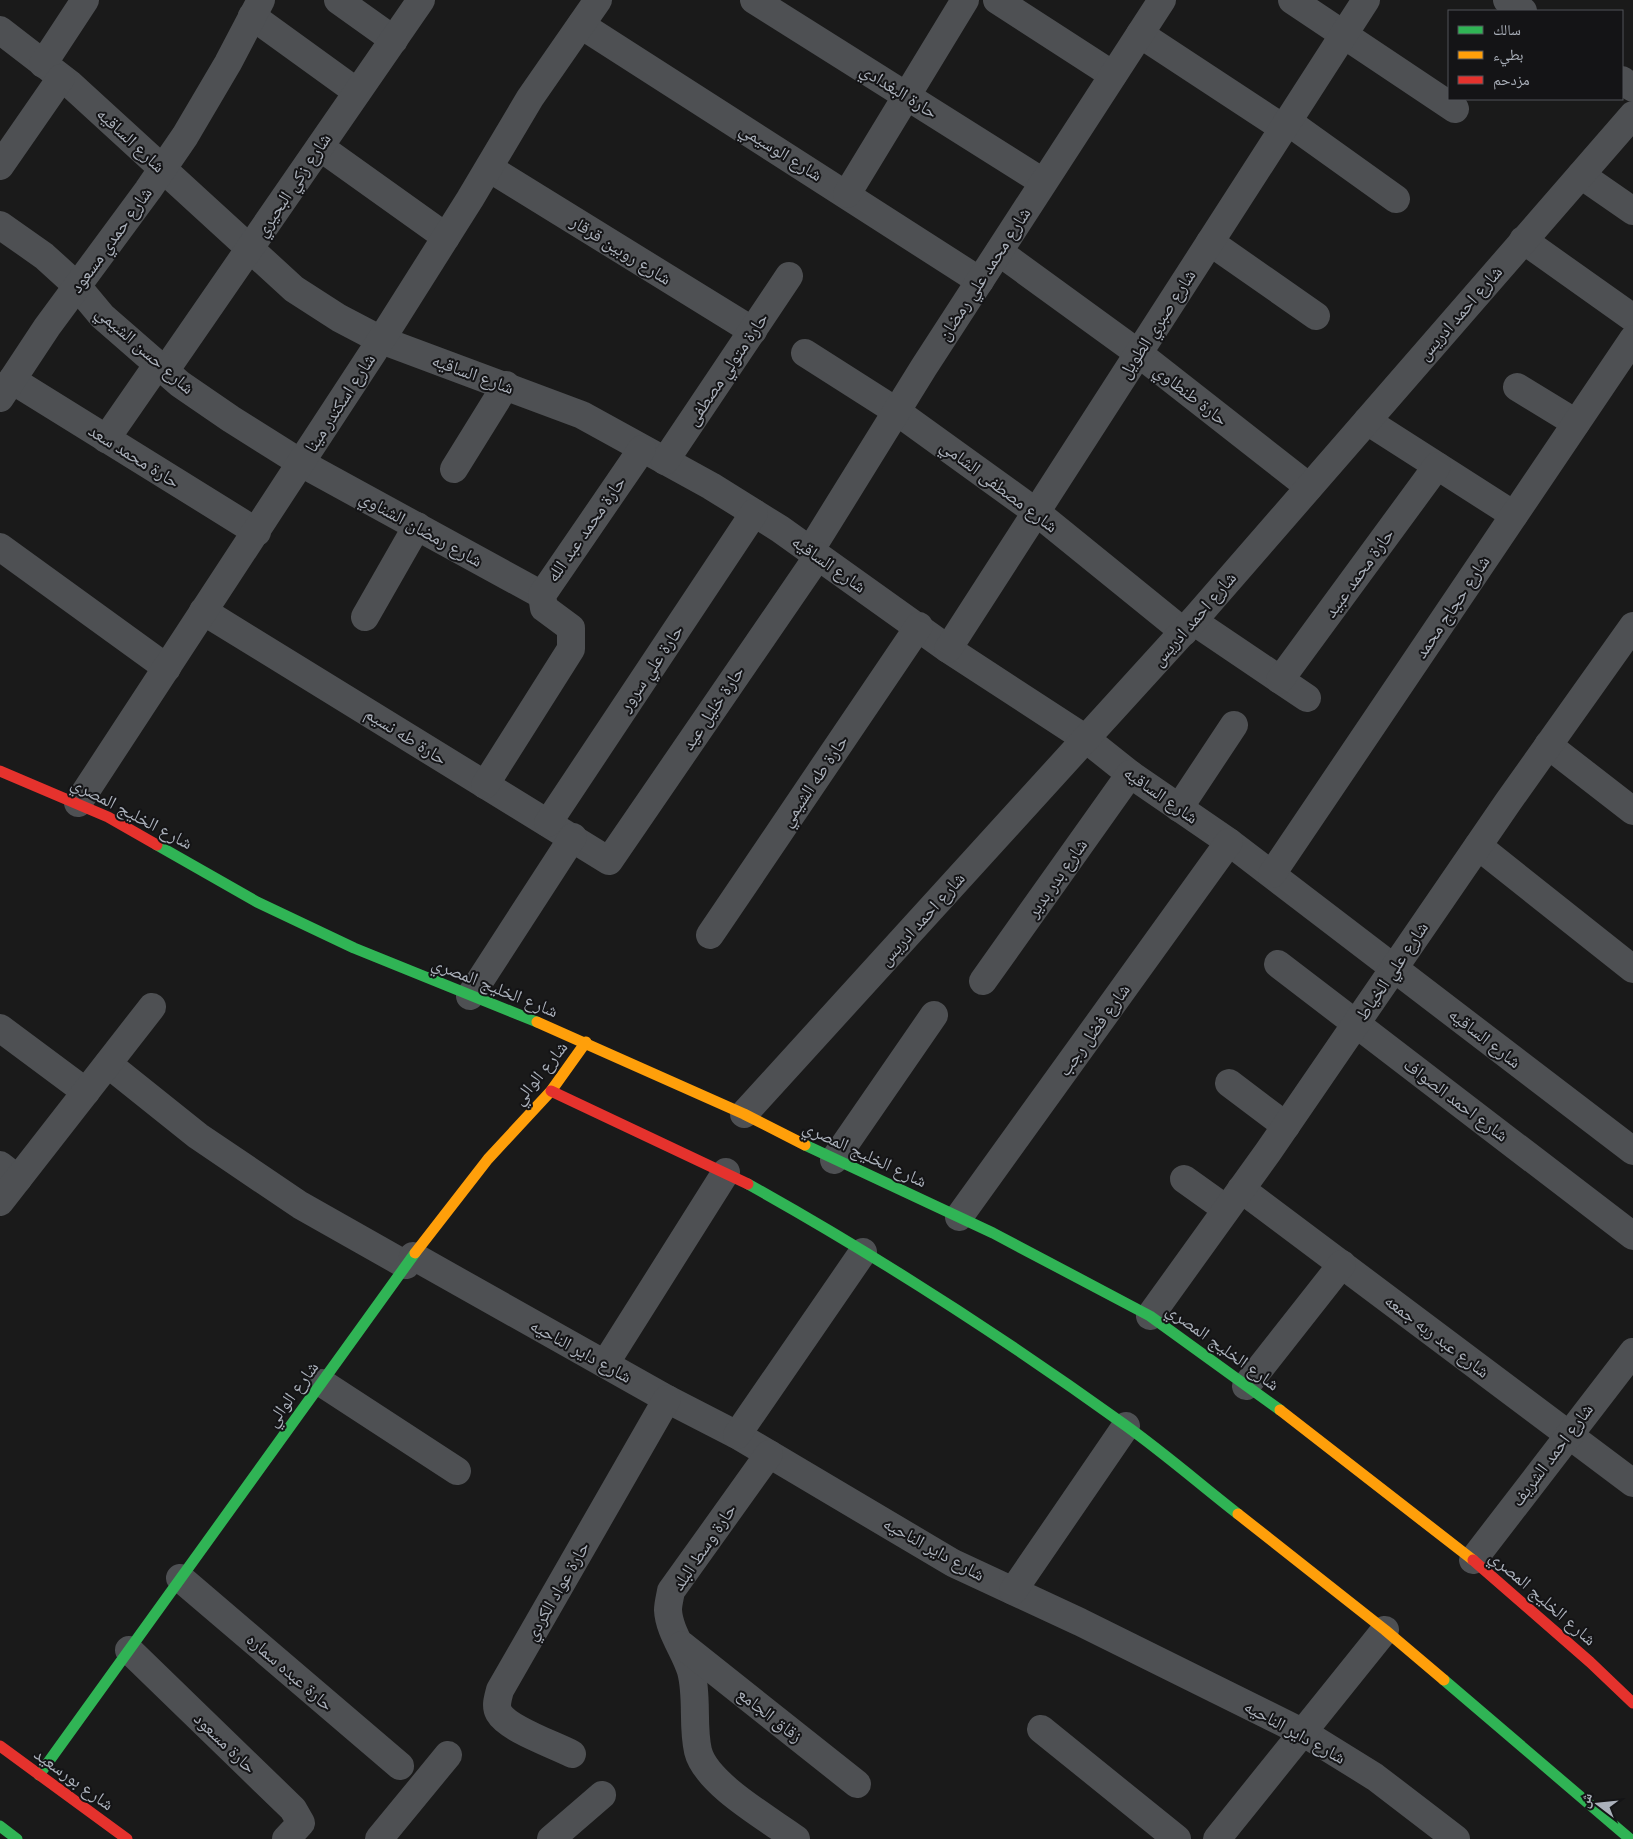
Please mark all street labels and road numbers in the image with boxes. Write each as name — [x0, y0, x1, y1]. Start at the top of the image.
street label: حارة البغدادي — [854, 58, 942, 126]
street label: شارع الساقيه — [92, 102, 170, 178]
street label: شارع الوسيمي — [734, 117, 827, 189]
street label: شارع زكي البحيري — [249, 128, 339, 243]
street label: شارع حمدي مسعود — [64, 182, 160, 299]
street label: شارع محمد علي رمضان — [932, 203, 1038, 347]
street label: شارع روبين قرقار — [565, 209, 676, 291]
street label: شارع احمد ادريس — [1412, 260, 1508, 366]
street label: شارع صبري الطويل — [1113, 265, 1204, 385]
street label: شارع حسن الشيمي — [89, 300, 200, 402]
street label: حارة متولي مصطفى — [680, 308, 776, 432]
street label: شارع الساقيه — [429, 348, 517, 400]
street label: شارع اسكندر مينا — [299, 349, 381, 457]
street label: حارة طنطاوي — [1148, 359, 1233, 433]
street label: حارة محمد سعد — [84, 418, 184, 494]
street label: شارع مصطفى الشامي — [934, 434, 1063, 540]
street label: حارة محمد عبد الله — [541, 471, 631, 587]
street label: شارع رمضان الشناوي — [354, 485, 487, 575]
street label: حارة محمد عبيد — [1318, 523, 1400, 623]
street label: شارع الساقيه — [787, 530, 871, 598]
street label: شارع حجاج محمد — [1409, 551, 1495, 663]
street label: شارع احمد ادريس — [1146, 566, 1242, 672]
street label: حارة علي سرور — [613, 620, 691, 718]
street label: حارة خليل عيد — [676, 661, 750, 755]
street label: حارة طه نسيم — [360, 701, 452, 771]
street label: حارة طه الشيمي — [774, 730, 856, 833]
street label: شارع الساقيه — [1119, 761, 1203, 829]
street label: شارع الخليج المصري — [66, 771, 197, 857]
street label: شارع بدر بدير — [1021, 834, 1093, 923]
street label: شارع احمد ادريس — [873, 867, 971, 971]
street label: شارع علي الخياط — [1350, 917, 1436, 1027]
street label: شارع الخليج المصري — [427, 951, 562, 1026]
street label: شارع فضل رجب — [1052, 979, 1136, 1081]
street label: شارع الساقيه — [1444, 1002, 1526, 1074]
street label: شارع الوالي — [507, 1036, 575, 1112]
street label: شارع احمد الصواف — [1399, 1053, 1513, 1147]
street label: شارع الخليج المصري — [798, 1115, 931, 1196]
street label: شارع عبد ربه جمعه — [1380, 1289, 1494, 1383]
street label: شارع الخليج المصري — [1160, 1298, 1284, 1398]
street label: شارع داير الناحيه — [526, 1313, 636, 1389]
street label: شارع الوالي — [260, 1356, 326, 1433]
street label: شارع احمد الشريف — [1505, 1399, 1599, 1511]
street label: حارة وسط البلد — [666, 1499, 742, 1595]
street label: شارع داير الناحيه — [879, 1511, 989, 1587]
street label: حارة عواد الكردي — [519, 1537, 597, 1646]
street label: شارع الخليج المصري — [1483, 1545, 1602, 1653]
street label: حارة عبده سماره — [241, 1628, 339, 1716]
street label: زقاق الجامع — [732, 1682, 808, 1748]
street label: شارع داير الناحيه — [1240, 1694, 1350, 1770]
street label: حارة مسعود — [188, 1707, 262, 1779]
street label: شارع بورسعيد — [29, 1742, 119, 1816]

